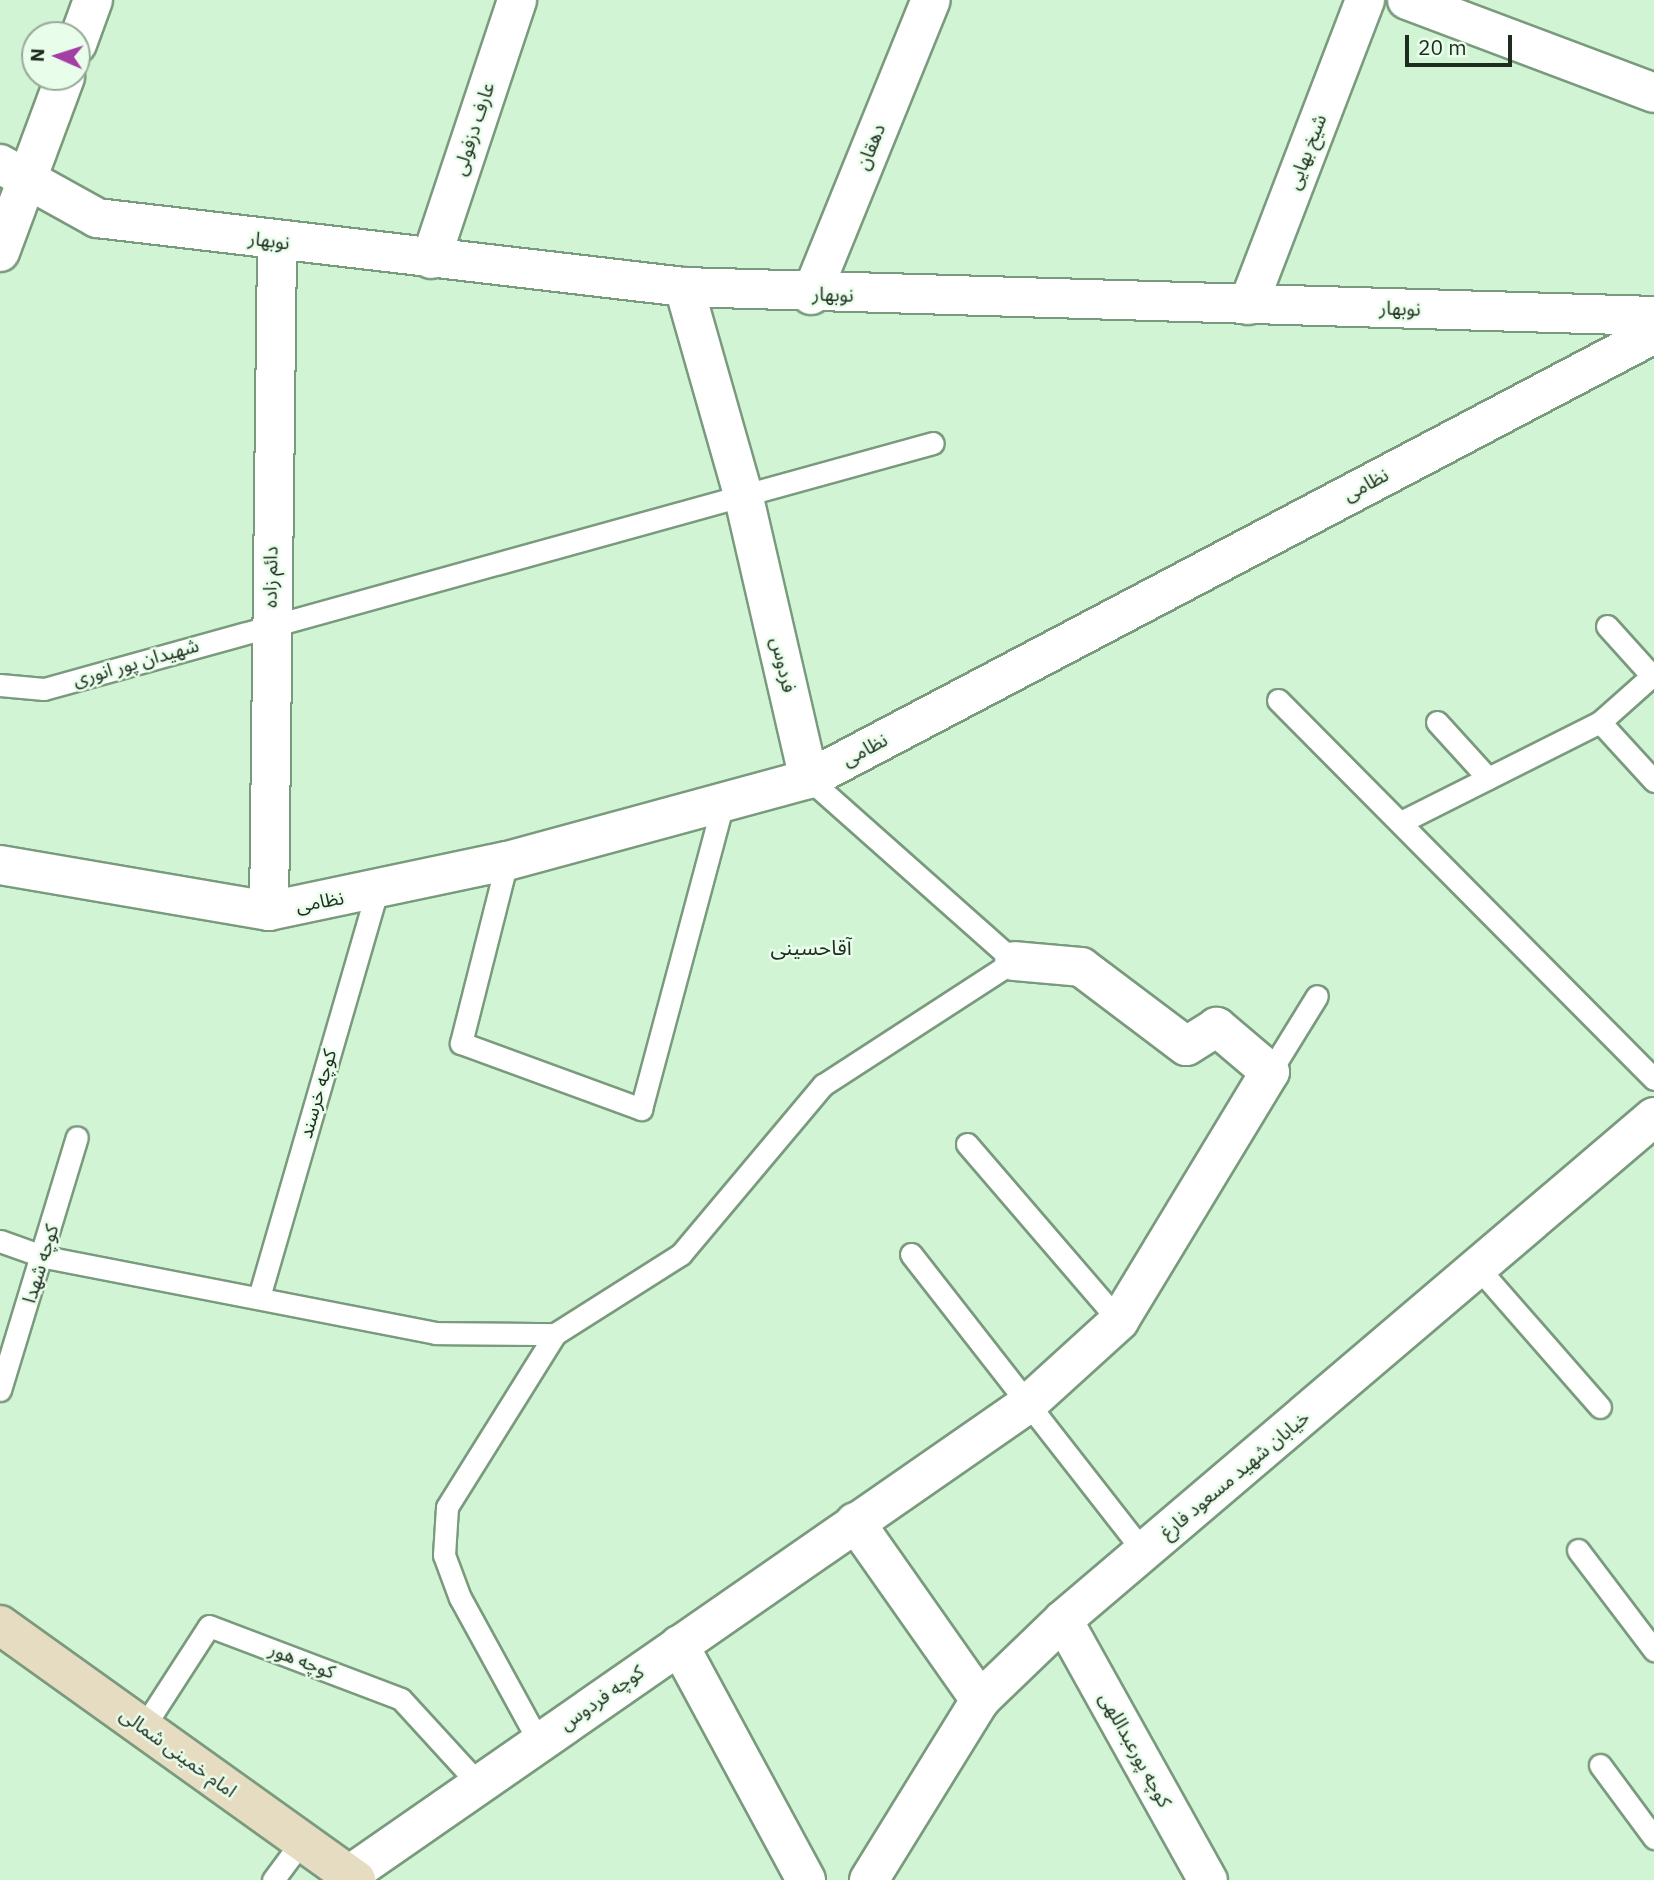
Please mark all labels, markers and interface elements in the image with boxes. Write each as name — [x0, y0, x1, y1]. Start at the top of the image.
north arrow — [21, 21, 91, 91]
scale bar — [1409, 21, 1516, 65]
text: 20 m — [1418, 33, 1467, 61]
text: N — [25, 48, 49, 63]
street label: عارف دزفولی — [448, 80, 500, 178]
street label: شیخ بهایی — [1282, 111, 1332, 193]
street label: دهقان — [851, 121, 891, 173]
street label: نوبهار — [247, 227, 291, 255]
street label: نوبهار — [812, 283, 854, 307]
street label: نوبهار — [1379, 297, 1421, 321]
street label: نظامی — [1339, 464, 1393, 506]
street label: دائم زاده — [259, 546, 283, 608]
street label: شهیدان پور انوری — [70, 634, 202, 692]
street label: فردوس — [766, 635, 800, 695]
street label: نظامی — [838, 729, 892, 771]
street label: نظامی — [294, 887, 346, 917]
district label: آقاحسینی — [770, 934, 852, 960]
street label: کوچه خرسند — [294, 1047, 342, 1141]
street label: کوچه شهدا — [18, 1222, 64, 1306]
street label: خیابان شهید مسعود فارغ — [1156, 1406, 1314, 1544]
street label: کوچه هور — [266, 1638, 338, 1684]
street label: کوچه فردوس — [555, 1661, 649, 1735]
street label: کوچه پورعبداللهی — [1094, 1689, 1176, 1811]
street label: امام خمینی شمالی — [115, 1703, 241, 1803]

